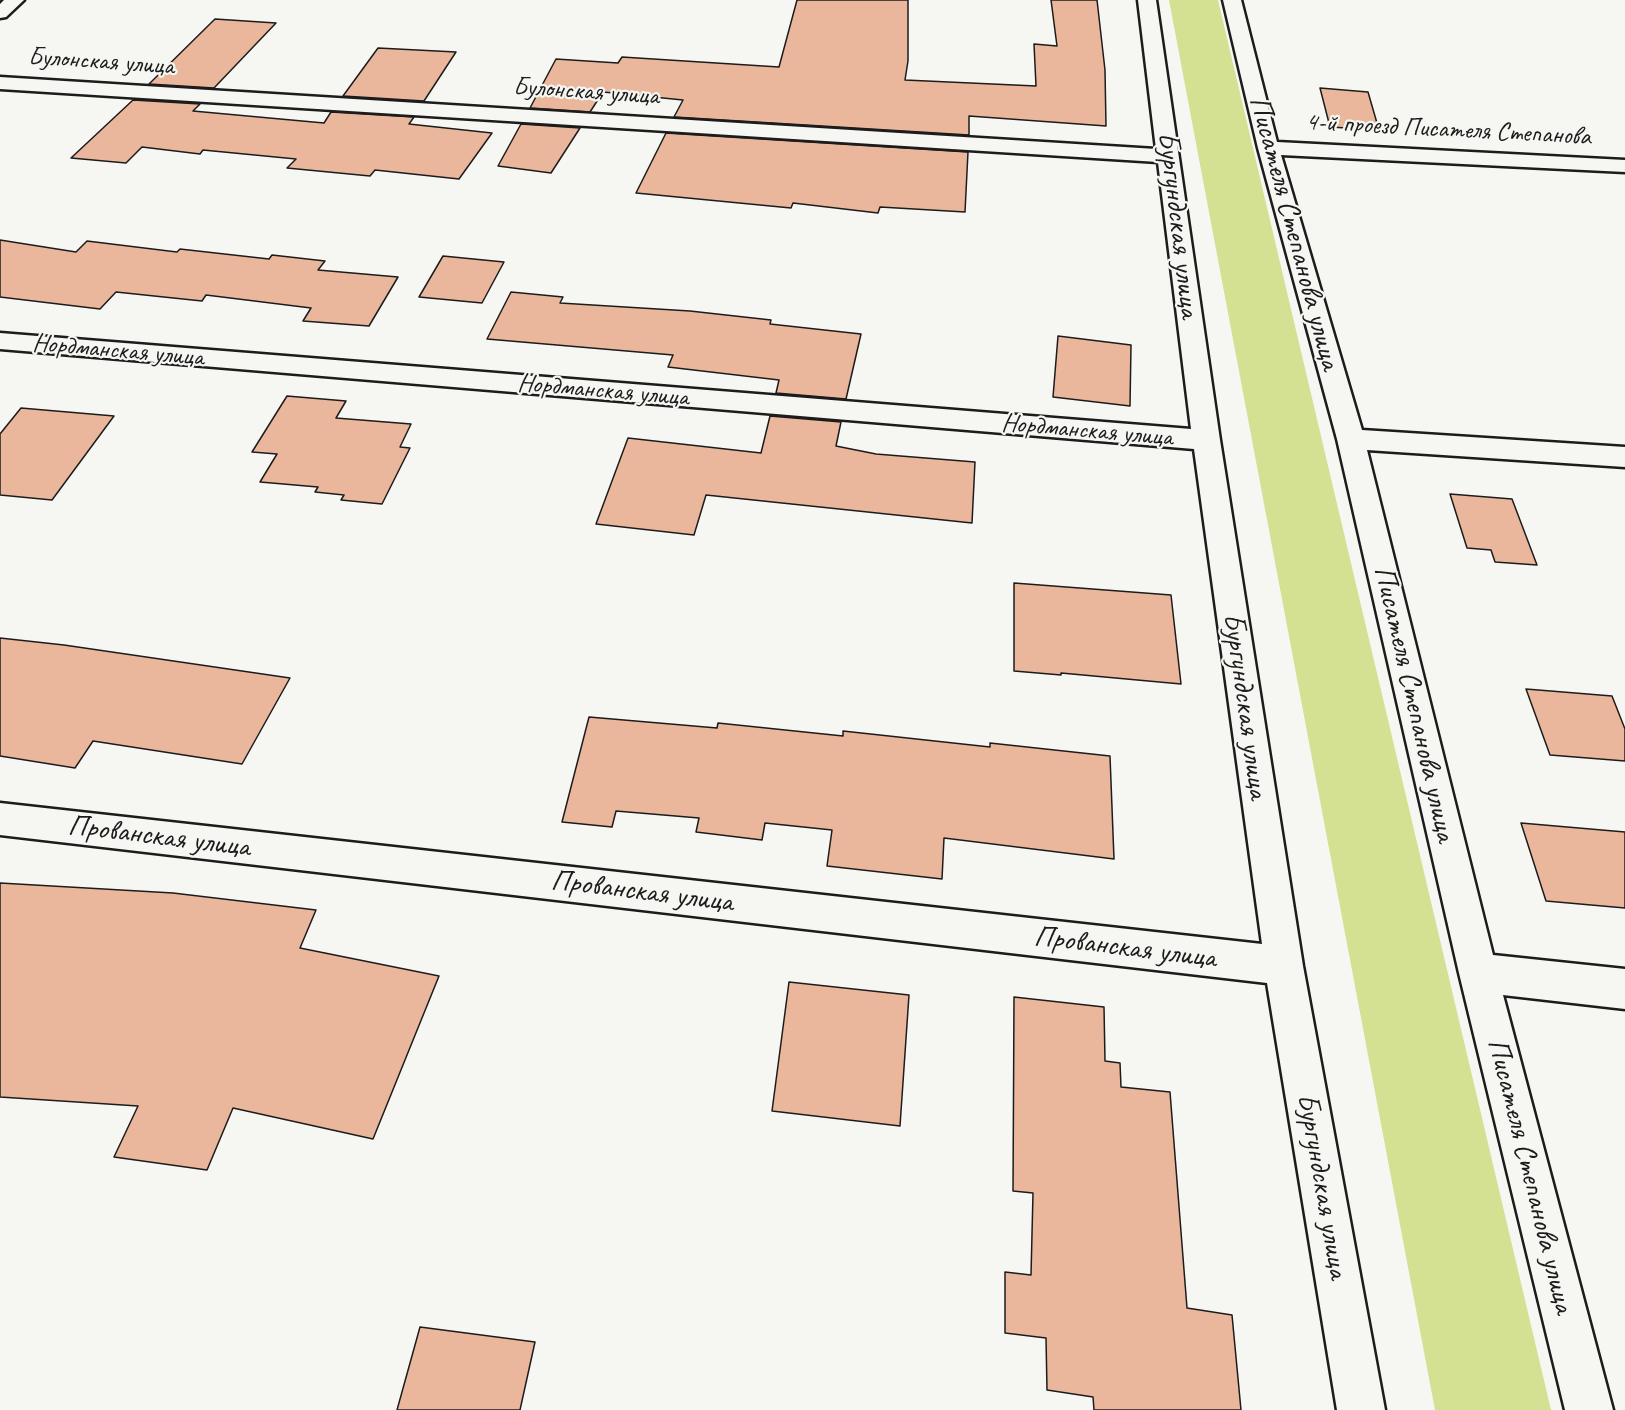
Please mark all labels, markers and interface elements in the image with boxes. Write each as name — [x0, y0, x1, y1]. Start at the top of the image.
street label: Булонская улица — [27, 41, 175, 83]
street label: Булонская улица — [512, 71, 660, 113]
street label: Писателя Степанова улица — [1240, 92, 1348, 374]
street label: 4-й проезд Писателя Степанова — [1305, 107, 1591, 153]
street label: Бургундская улица — [1149, 130, 1207, 320]
street label: Нордманская улица — [31, 328, 205, 374]
street label: Нордманская улица — [516, 368, 690, 414]
street label: Нордманская улица — [1000, 408, 1174, 454]
street label: Писателя Степанова улица — [1365, 563, 1463, 845]
street label: Бургундская улица — [1214, 611, 1276, 801]
street label: Прованская улица — [66, 808, 252, 866]
street label: Прованская улица — [549, 863, 735, 921]
street label: Прованская улица — [1032, 919, 1218, 977]
street label: Писателя Степанова улица — [1478, 1035, 1582, 1317]
street label: Бургундская улица — [1288, 1091, 1356, 1281]

